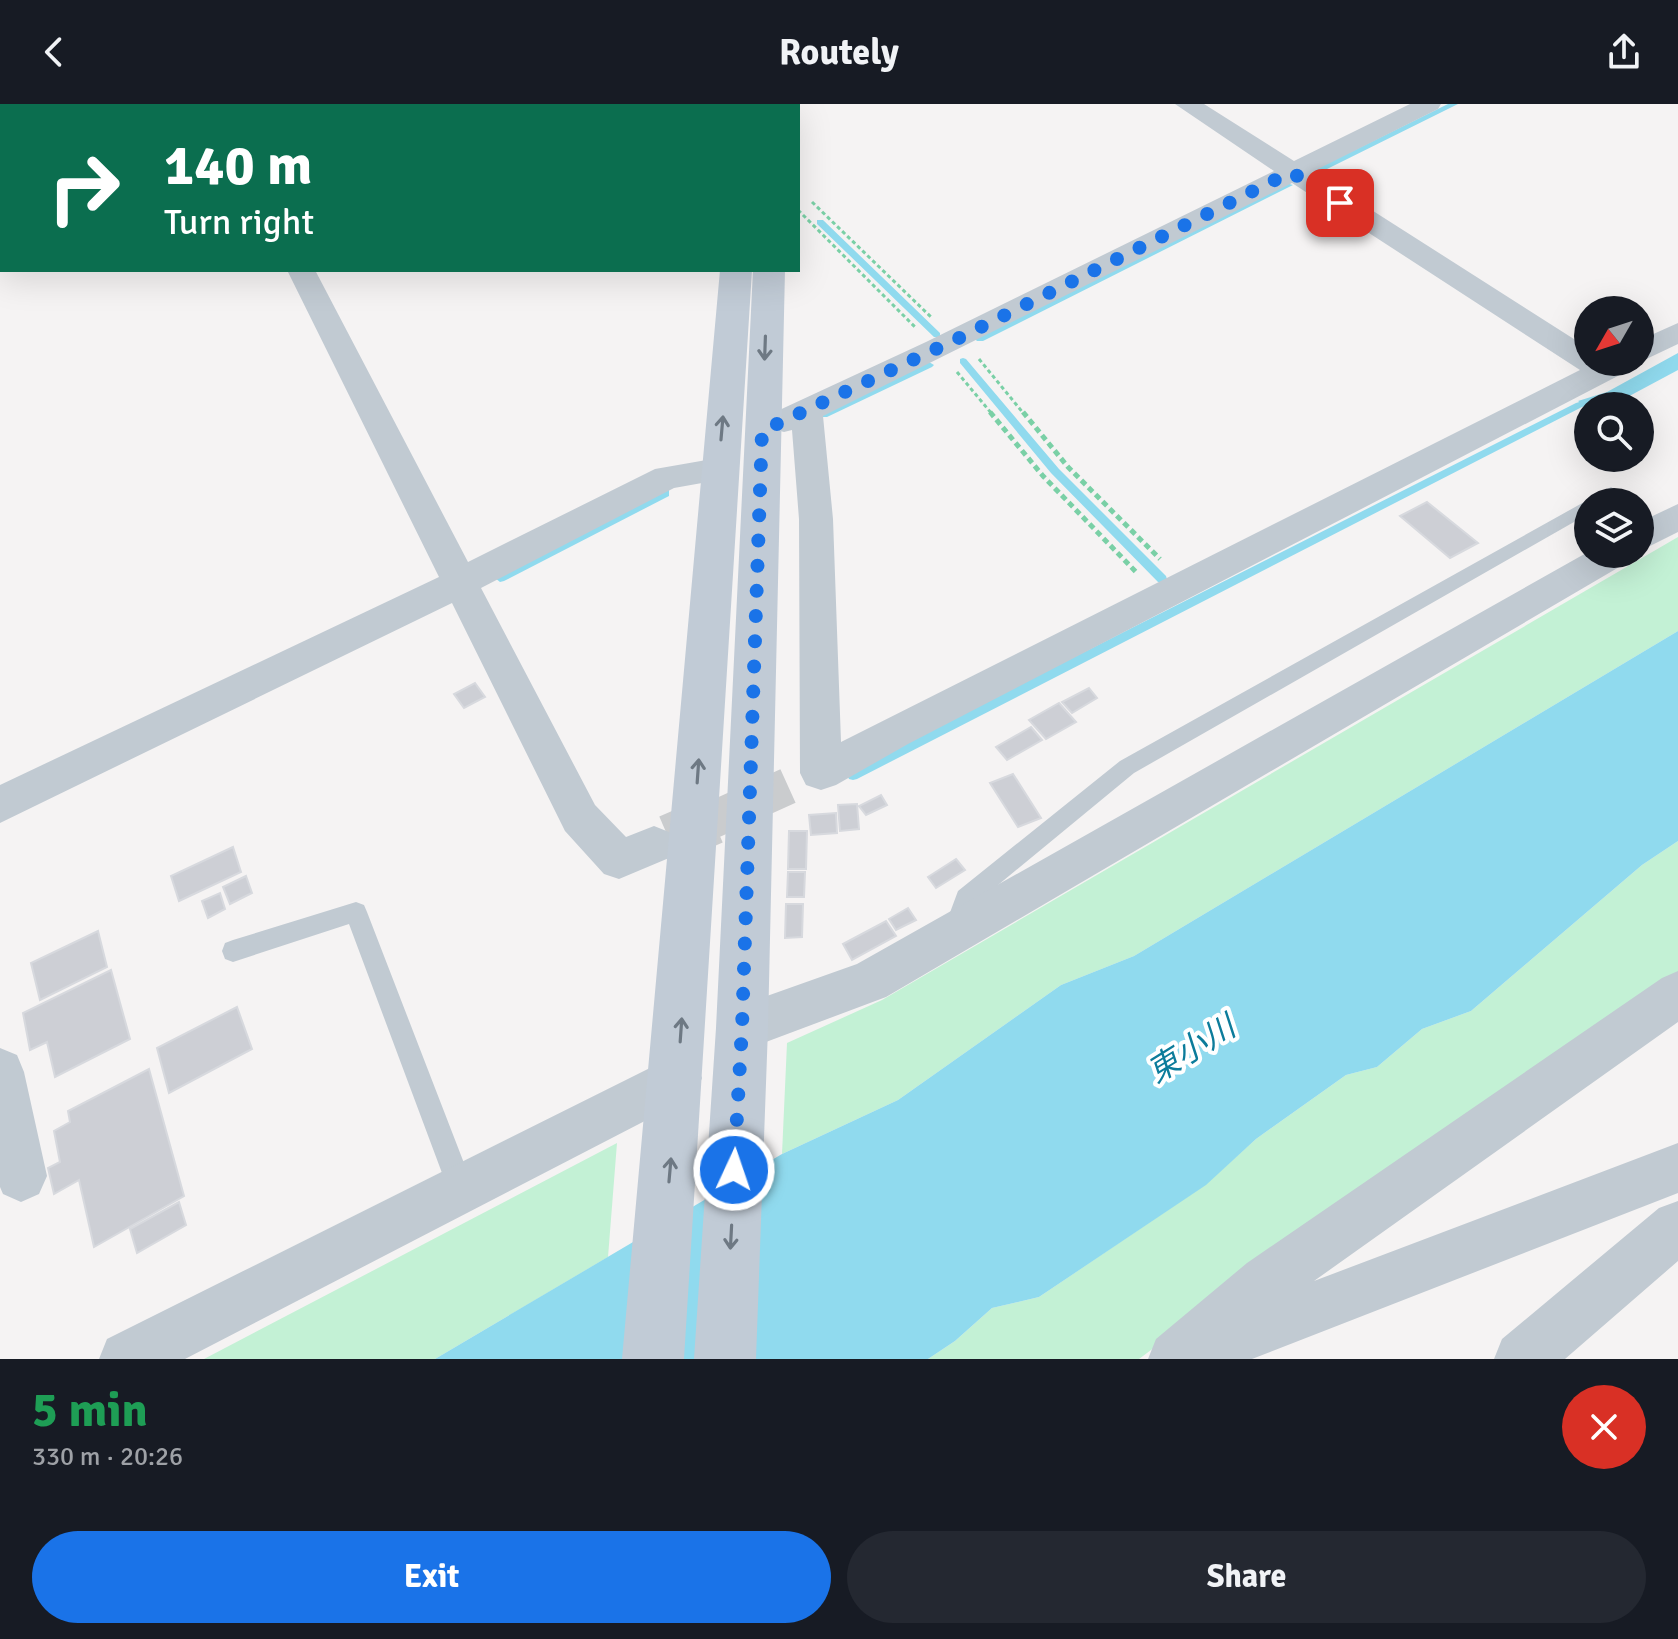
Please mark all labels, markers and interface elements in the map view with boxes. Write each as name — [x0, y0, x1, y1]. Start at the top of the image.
icon: back — [32, 30, 76, 74]
text: Routely — [779, 30, 899, 75]
icon: share — [1602, 30, 1646, 74]
text: 140 m — [164, 131, 312, 200]
icon: right — [32, 136, 136, 240]
pin — [1306, 169, 1374, 237]
icon: arrive — [1318, 181, 1362, 225]
text: Turn right — [164, 200, 314, 245]
north arrow — [1574, 296, 1654, 376]
map controls — [1574, 296, 1654, 568]
one-way arrow — [758, 334, 773, 361]
button: search — [1574, 392, 1654, 472]
one-way arrow — [714, 415, 729, 442]
button: layers — [1574, 488, 1654, 568]
one-way arrow — [691, 758, 706, 785]
water label: 東小川 — [1140, 1006, 1245, 1091]
one-way arrow — [674, 1017, 689, 1044]
position arrow — [692, 1128, 776, 1212]
one-way arrow — [662, 1157, 677, 1184]
one-way arrow — [723, 1223, 738, 1250]
text: 5 min — [32, 1381, 148, 1440]
button: close — [1562, 1385, 1646, 1469]
text: 330 m · 20:26 — [32, 1441, 183, 1473]
button: Exit — [32, 1531, 831, 1623]
button: Share — [847, 1531, 1646, 1623]

